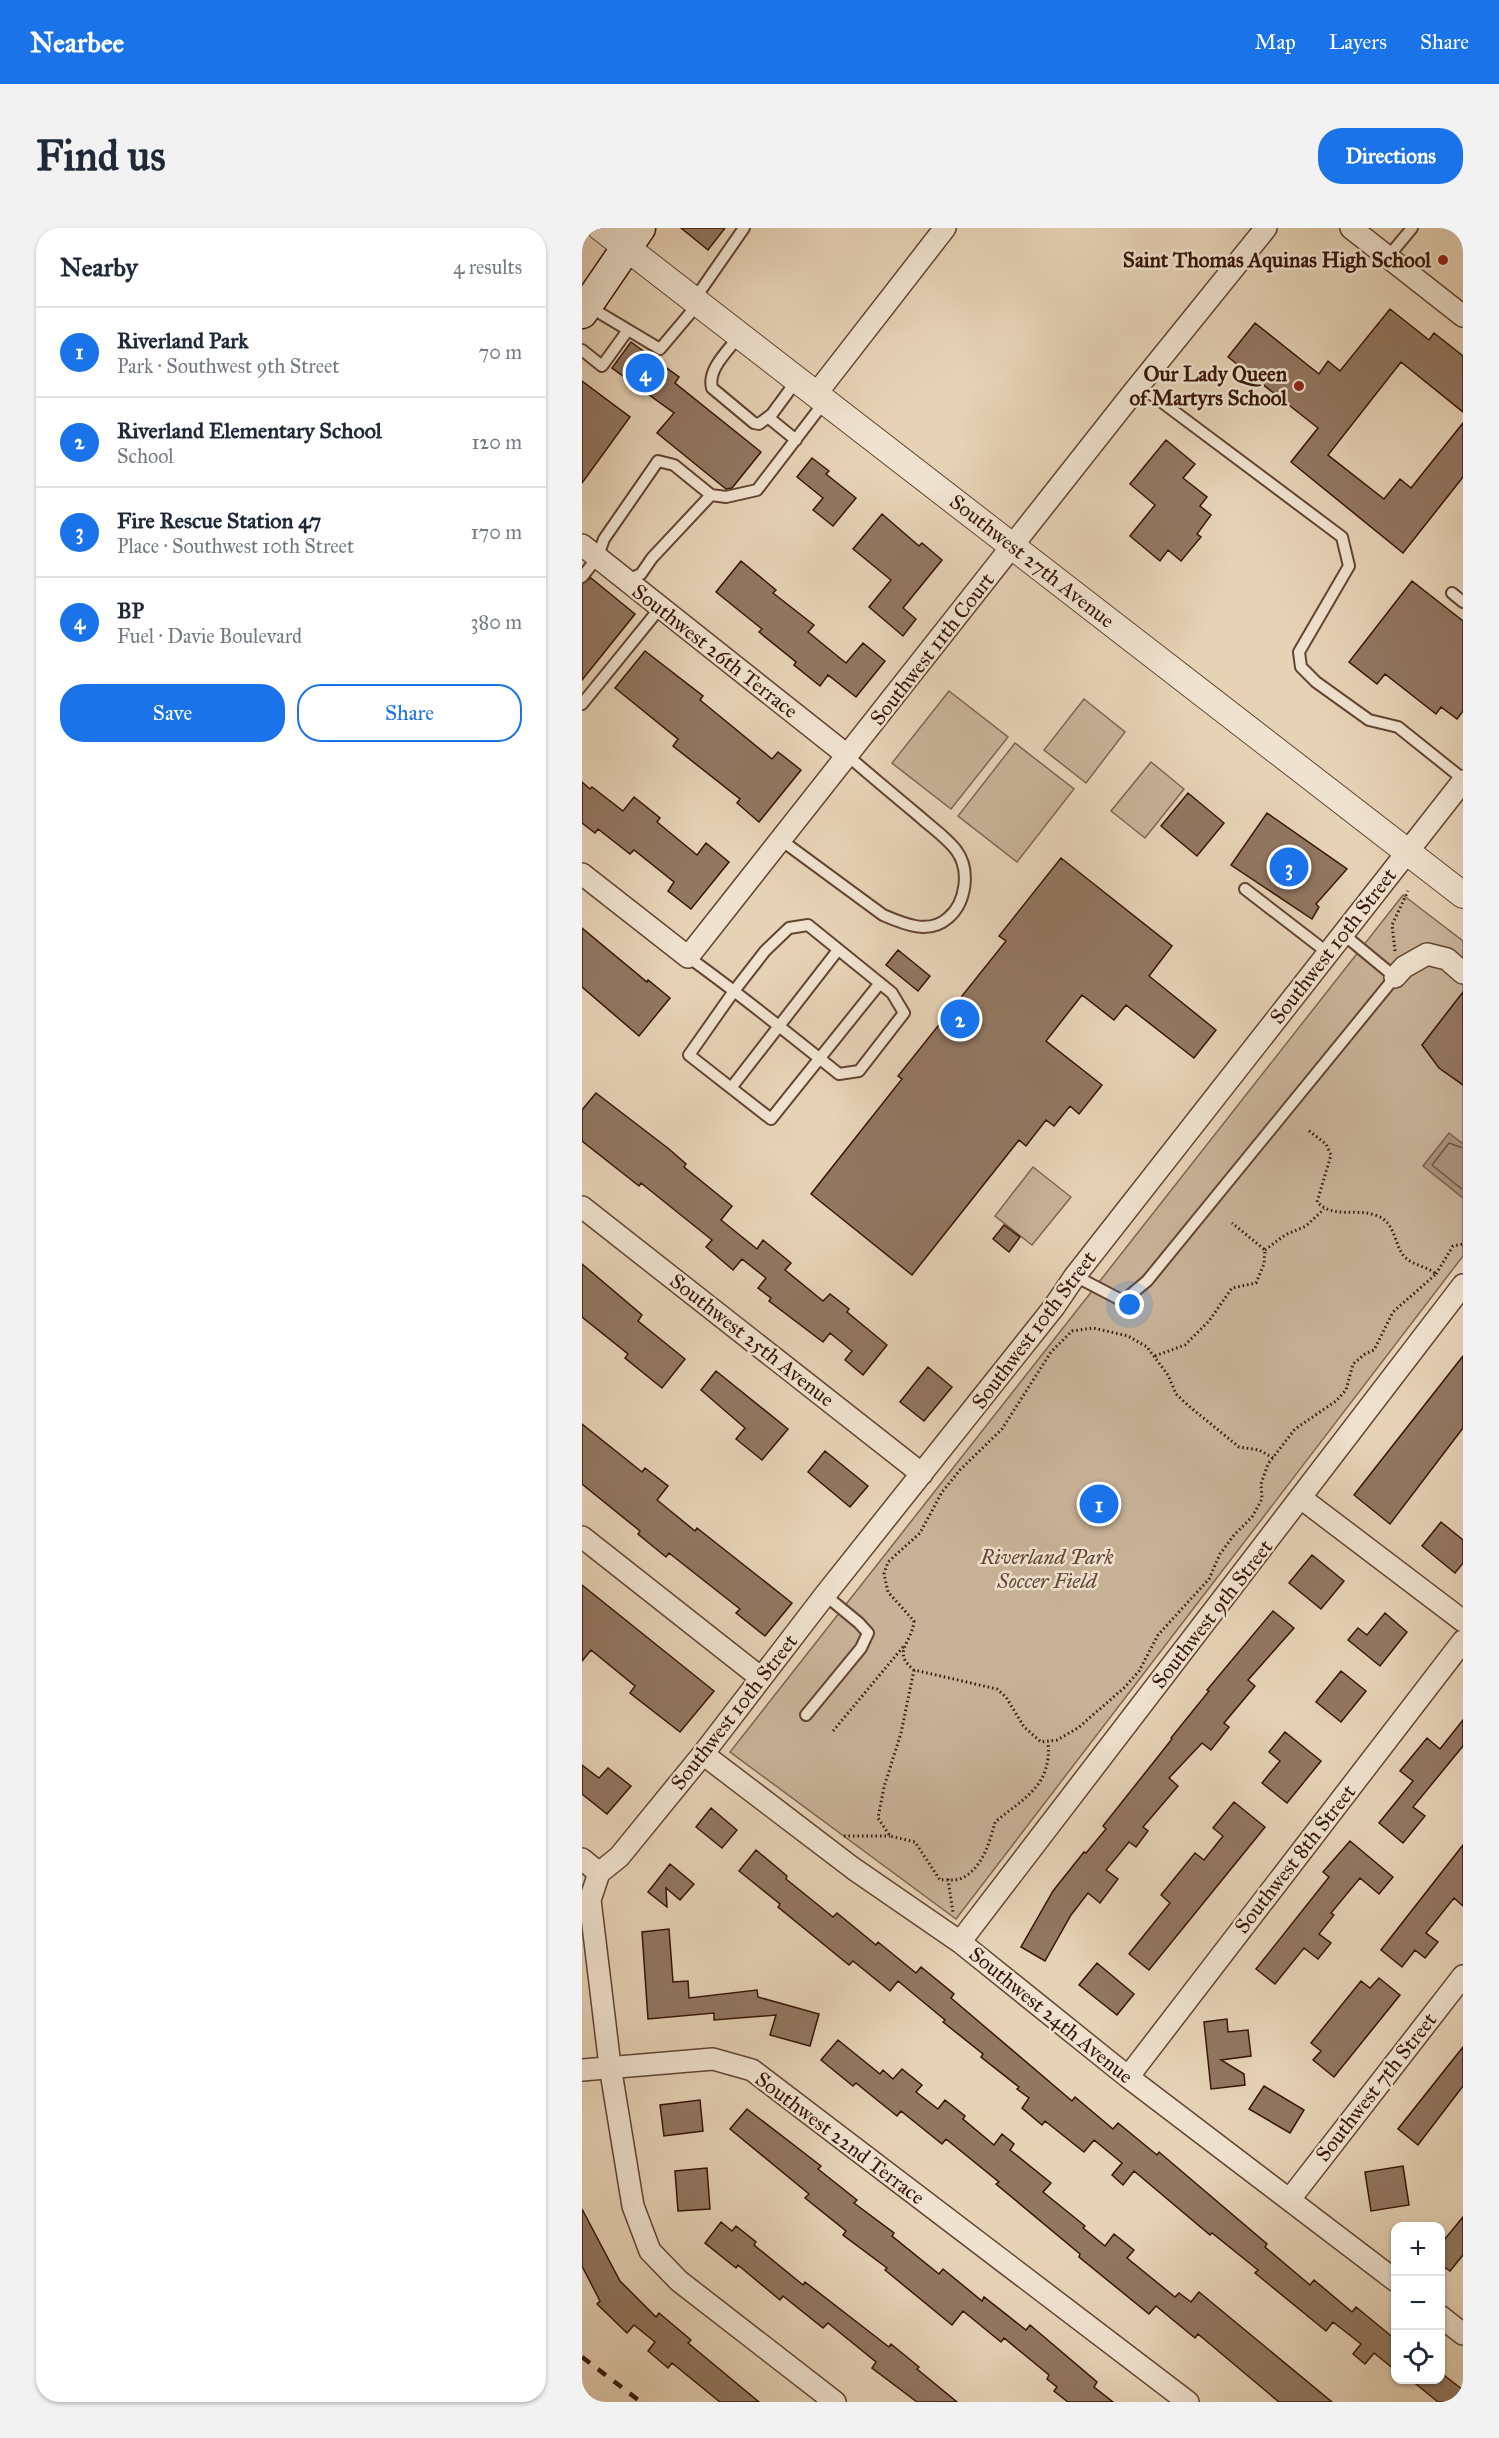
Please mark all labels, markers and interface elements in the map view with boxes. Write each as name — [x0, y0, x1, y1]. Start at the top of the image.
text: Nearbee — [30, 25, 124, 60]
text: Map — [1255, 29, 1296, 55]
text: Layers — [1329, 29, 1387, 55]
text: Share — [1420, 29, 1469, 55]
button: Directions — [1318, 128, 1463, 184]
text: Find us — [36, 130, 166, 182]
place label: Saint Thomas Aquinas High School — [1123, 247, 1432, 273]
text: Nearby — [60, 251, 138, 283]
marker: Saint Thomas Aquinas High School — [1436, 253, 1450, 267]
text: 4 results — [453, 255, 522, 279]
text: Riverland Park — [117, 327, 249, 354]
text: 1 — [76, 340, 83, 364]
text: 70 m — [479, 340, 522, 364]
pin: 4 — [626, 350, 664, 396]
text: Park · Southwest 9th Street — [117, 354, 339, 378]
place label: Our Lady Queen of Martyrs School — [1129, 361, 1288, 411]
marker: Our Lady Queen of Martyrs School — [1292, 379, 1306, 393]
text: Riverland Elementary School — [117, 417, 382, 444]
text: 2 — [75, 430, 84, 454]
text: 120 m — [471, 430, 522, 454]
text: School — [117, 444, 174, 468]
street label: Southwest 27th Avenue — [944, 488, 1120, 634]
text: Fire Rescue Station 47 — [117, 507, 321, 534]
text: 3 — [76, 520, 84, 544]
text: 170 m — [471, 520, 522, 544]
text: Place · Southwest 10th Street — [117, 534, 354, 558]
street label: Southwest 11th Court — [864, 567, 1000, 731]
street label: Southwest 26th Terrace — [627, 578, 803, 724]
text: BP — [117, 597, 144, 624]
text: 4 — [74, 610, 85, 634]
text: 380 m — [471, 610, 522, 634]
text: Fuel · Davie Boulevard — [117, 624, 302, 648]
button: Save — [60, 684, 285, 742]
button: Share — [297, 684, 522, 742]
pin: 3 — [1270, 844, 1308, 890]
street label: Southwest 10th Street — [1264, 862, 1402, 1029]
pin: 2 — [940, 996, 980, 1042]
street label: Southwest 10th Street — [966, 1245, 1102, 1414]
street label: Southwest 25th Avenue — [665, 1268, 840, 1412]
your location — [1115, 1290, 1144, 1319]
pin: 1 — [1080, 1482, 1118, 1526]
street label: Southwest 9th Street — [1146, 1534, 1279, 1694]
park label: Riverland Park Soccer Field — [979, 1544, 1114, 1594]
street label: Southwest 10th Street — [665, 1628, 803, 1795]
street label: Southwest 8th Street — [1229, 1779, 1362, 1939]
street label: Southwest 24th Avenue — [964, 1941, 1138, 2089]
street label: Southwest 7th Street — [1310, 2007, 1443, 2167]
street label: Southwest 22nd Terrace — [750, 2066, 930, 2210]
map controls — [1391, 2222, 1445, 2384]
button: + — [1391, 2222, 1445, 2276]
button: − — [1391, 2276, 1445, 2330]
button: locate — [1391, 2330, 1445, 2384]

